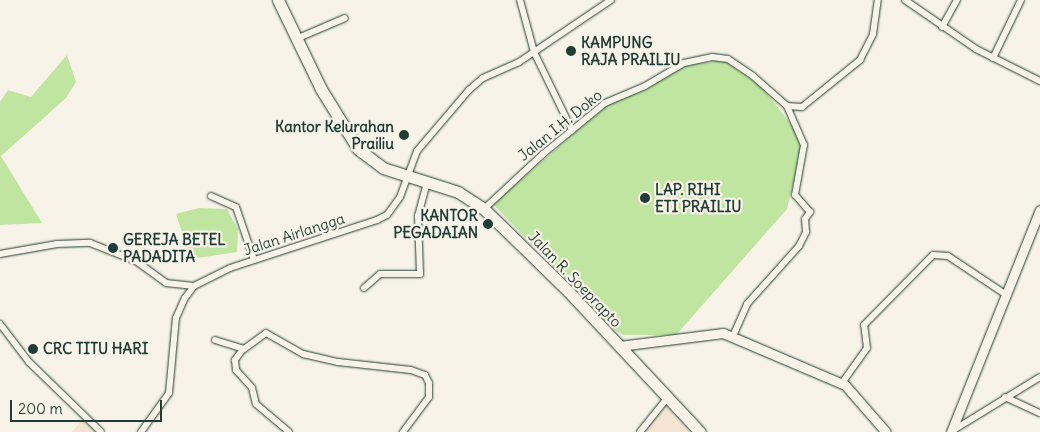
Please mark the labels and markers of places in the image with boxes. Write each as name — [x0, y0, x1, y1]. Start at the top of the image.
place label: KAMPUNG RAJA PRAILIU — [581, 33, 681, 68]
marker: KAMPUNG RAJA PRAILIU — [565, 45, 577, 57]
place label: Kantor Kelurahan Prailiu — [275, 117, 394, 152]
marker: Kantor Kelurahan Prailiu — [398, 129, 410, 141]
place label: LAP. RIHI ETI PRAILIU — [655, 180, 741, 215]
marker: LAP. RIHI ETI PRAILIU — [639, 192, 651, 204]
place label: KANTOR PEGADAIAN — [393, 206, 478, 241]
marker: KANTOR PEGADAIAN — [482, 218, 494, 230]
place label: GEREJA BETEL PADADITA — [123, 230, 225, 265]
marker: GEREJA BETEL PADADITA — [107, 242, 119, 254]
place label: CRC TITU HARI — [43, 340, 148, 358]
marker: CRC TITU HARI — [27, 343, 39, 355]

